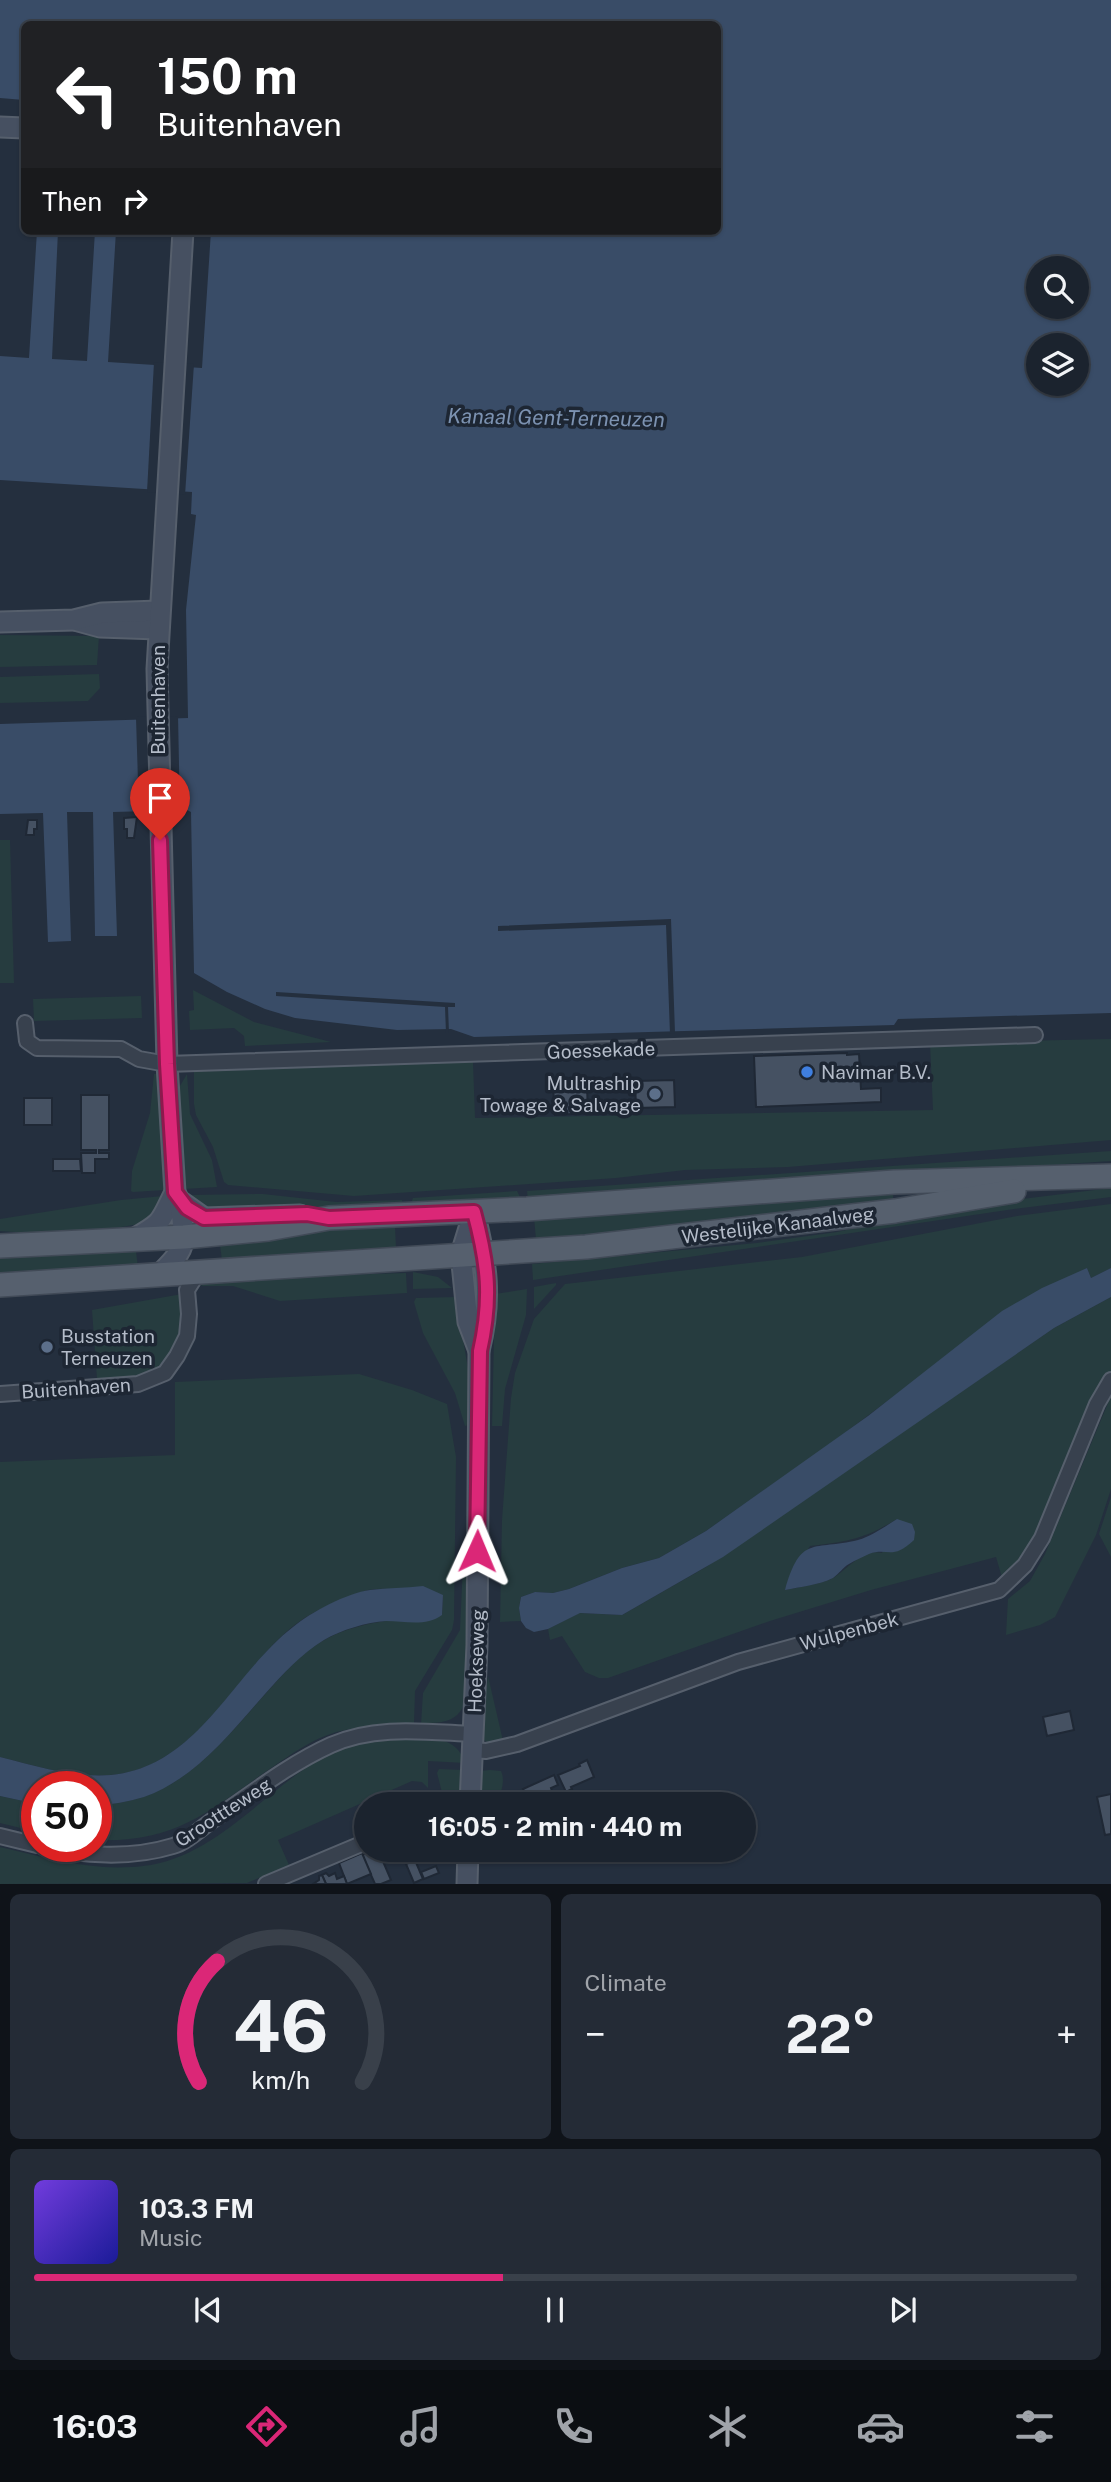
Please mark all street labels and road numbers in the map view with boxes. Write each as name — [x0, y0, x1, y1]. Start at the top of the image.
street label: Buitenhaven — [147, 645, 169, 755]
street label: Goessekade — [546, 1037, 656, 1063]
street label: Westelijke Kanaalweg — [680, 1202, 876, 1248]
street label: Buitenhaven — [21, 1373, 131, 1403]
street label: Wulpenbek — [797, 1607, 901, 1655]
street label: Hoekseweg — [463, 1609, 489, 1713]
street label: Groottteweg — [171, 1773, 275, 1851]

